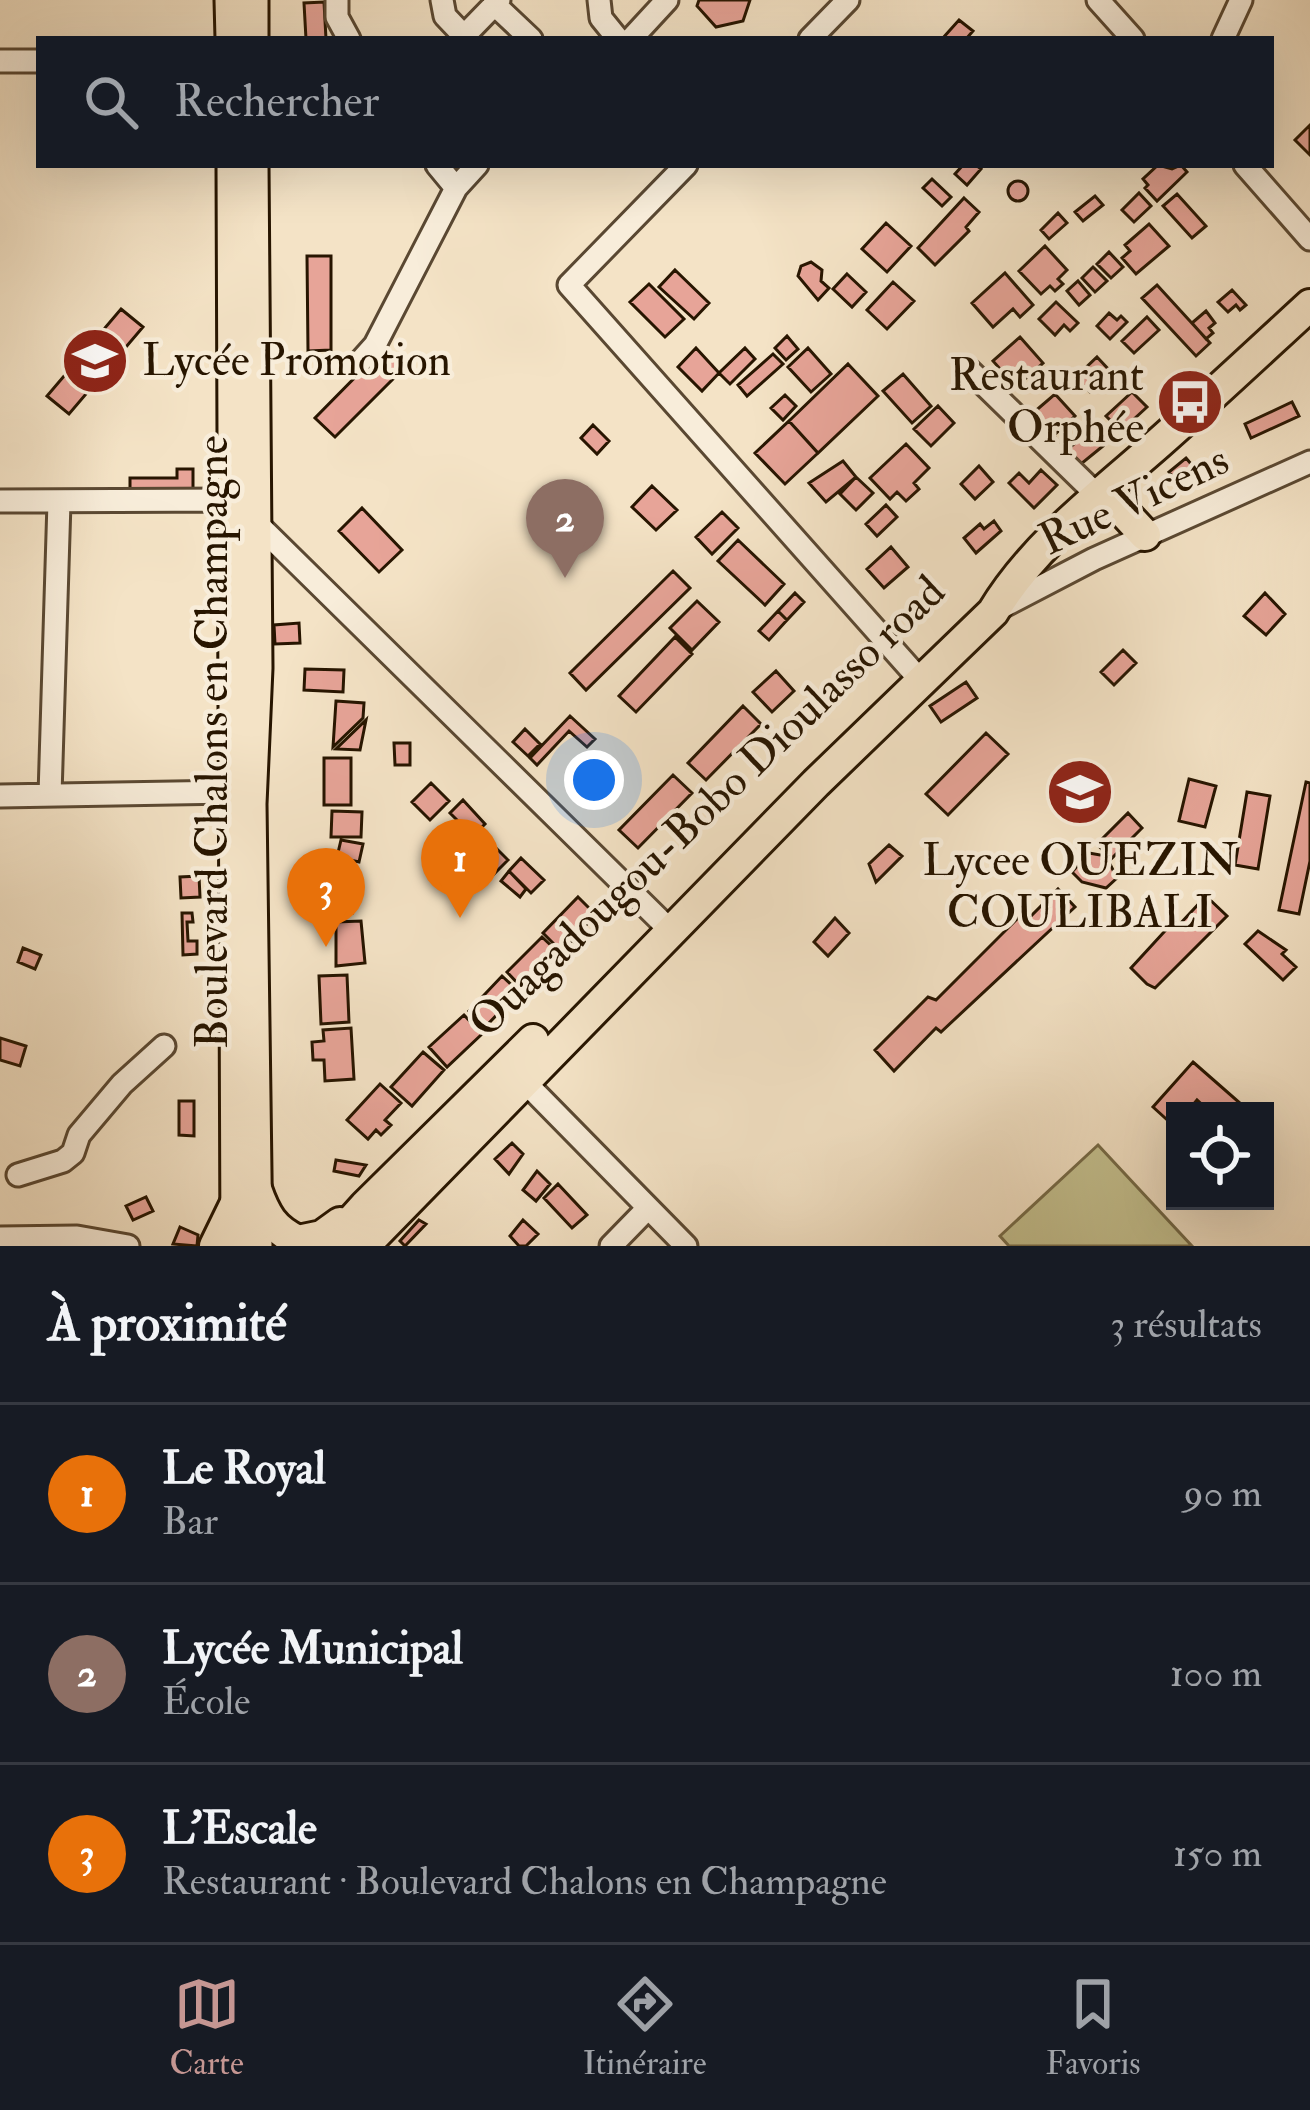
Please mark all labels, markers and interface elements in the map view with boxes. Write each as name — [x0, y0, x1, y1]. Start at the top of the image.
search box — [36, 36, 1274, 168]
icon: search — [78, 69, 144, 135]
text: Rechercher — [174, 74, 379, 130]
school or university icon: Lycée Promotion — [60, 326, 130, 396]
place label: Lycée Promotion — [142, 333, 451, 389]
place label: Restaurant Orphée — [949, 348, 1144, 456]
bus stop icon: Restaurant Orphée — [1155, 367, 1225, 437]
street label: Rue Vicens — [1030, 432, 1238, 568]
street label: Boulevard Chalons en Champagne — [185, 435, 241, 1049]
pin: 2 — [526, 479, 604, 578]
street label: Ouagadougou-Bobo Dioulasso road — [457, 564, 957, 1050]
your location — [564, 750, 624, 810]
school or university icon: Lycee OUEZIN COULIBALI — [1045, 757, 1115, 827]
pin: 1 — [421, 819, 499, 918]
place label: Lycee OUEZIN COULIBALI — [922, 833, 1239, 941]
pin: 3 — [287, 848, 365, 947]
map controls — [1166, 1102, 1274, 1210]
button: locate — [1166, 1102, 1274, 1210]
text: À proximité — [48, 1292, 287, 1356]
text: 3 résultats — [1110, 1300, 1262, 1349]
text: Le Royal — [162, 1441, 326, 1497]
text: 1 — [80, 1469, 94, 1518]
text: 90 m — [1184, 1469, 1262, 1518]
text: Bar — [162, 1497, 218, 1546]
text: Lycée Municipal — [162, 1621, 463, 1677]
text: 2 — [77, 1649, 97, 1698]
text: 100 m — [1170, 1649, 1262, 1698]
text: École — [162, 1677, 250, 1726]
text: L'Escale — [162, 1801, 317, 1857]
text: 3 — [80, 1829, 94, 1878]
text: 150 m — [1173, 1829, 1262, 1878]
text: Restaurant · Boulevard Chalons en Champagne — [162, 1857, 887, 1906]
tab: Carte — [169, 1971, 244, 2084]
tab: Itinéraire — [583, 1971, 707, 2084]
tab: Favoris — [1045, 1971, 1141, 2084]

